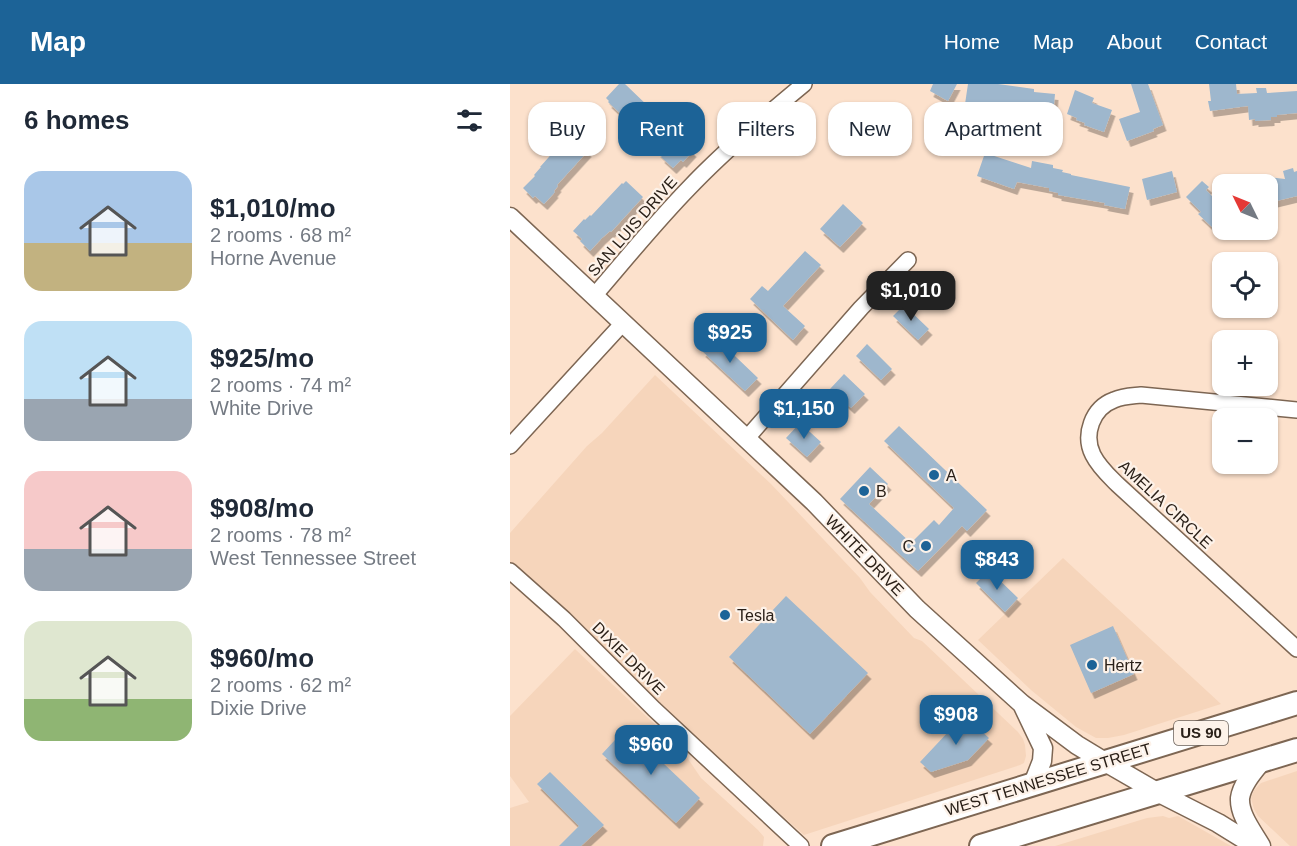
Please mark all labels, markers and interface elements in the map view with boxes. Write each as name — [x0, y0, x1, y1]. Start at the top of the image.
text: Map — [30, 26, 86, 57]
text: Home — [944, 30, 1000, 53]
text: Map — [1033, 30, 1074, 53]
text: About — [1107, 30, 1162, 53]
text: Contact — [1195, 30, 1267, 53]
chip: Buy — [528, 102, 606, 156]
chip: Rent — [618, 102, 705, 156]
chip: Filters — [717, 102, 816, 156]
chip: New — [828, 102, 912, 156]
chip: Apartment — [924, 102, 1063, 156]
icon: filters — [453, 104, 486, 137]
text: 6 homes — [24, 105, 130, 135]
street label: SAN LUIS DRIVE — [585, 173, 680, 280]
north arrow — [1212, 174, 1278, 240]
map controls — [1212, 174, 1278, 474]
text: $1,010/mo — [210, 193, 336, 223]
icon: home — [72, 195, 144, 267]
text: 2 rooms · 68 m² — [210, 224, 351, 246]
text: Horne Avenue — [210, 247, 336, 269]
button: locate — [1212, 252, 1278, 318]
pin: $1,010 — [862, 271, 960, 322]
text: $1,010 — [880, 279, 942, 301]
pin: $925 — [694, 313, 766, 364]
text: $925 — [708, 321, 752, 343]
button: + — [1212, 330, 1278, 396]
text: $925/mo — [210, 343, 314, 373]
icon: home — [72, 345, 144, 417]
text: 2 rooms · 74 m² — [210, 374, 351, 396]
pin: $1,150 — [755, 389, 853, 440]
text: White Drive — [210, 397, 313, 419]
text: $1,150 — [773, 397, 835, 419]
button: − — [1212, 408, 1278, 474]
street label: AMELIA CIRCLE — [1116, 457, 1216, 552]
place label: A — [946, 467, 957, 484]
marker: A — [927, 468, 941, 482]
place label: B — [876, 483, 887, 500]
marker: B — [857, 484, 871, 498]
text: $908/mo — [210, 493, 314, 523]
icon: home — [72, 495, 144, 567]
street label: WHITE DRIVE — [822, 512, 907, 599]
text: 2 rooms · 78 m² — [210, 524, 351, 546]
place label: C — [902, 538, 914, 555]
marker: C — [919, 539, 933, 553]
pin: $843 — [961, 540, 1033, 591]
text: West Tennessee Street — [210, 547, 416, 569]
text: $843 — [975, 548, 1019, 570]
place label: Tesla — [737, 607, 774, 624]
marker: Tesla — [718, 608, 732, 622]
street label: DIXIE DRIVE — [589, 619, 668, 698]
text: $960/mo — [210, 643, 314, 673]
icon: home — [72, 645, 144, 717]
place label: Hertz — [1104, 657, 1142, 674]
marker: Hertz — [1085, 658, 1099, 672]
text: 2 rooms · 62 m² — [210, 674, 351, 696]
pin: $908 — [920, 695, 992, 746]
text: Dixie Drive — [210, 697, 307, 719]
text: $908 — [934, 703, 978, 725]
road number: US 90 — [1174, 721, 1228, 745]
pin: $960 — [615, 725, 687, 776]
text: $960 — [629, 733, 673, 755]
street label: WEST TENNESSEE STREET — [943, 740, 1153, 819]

